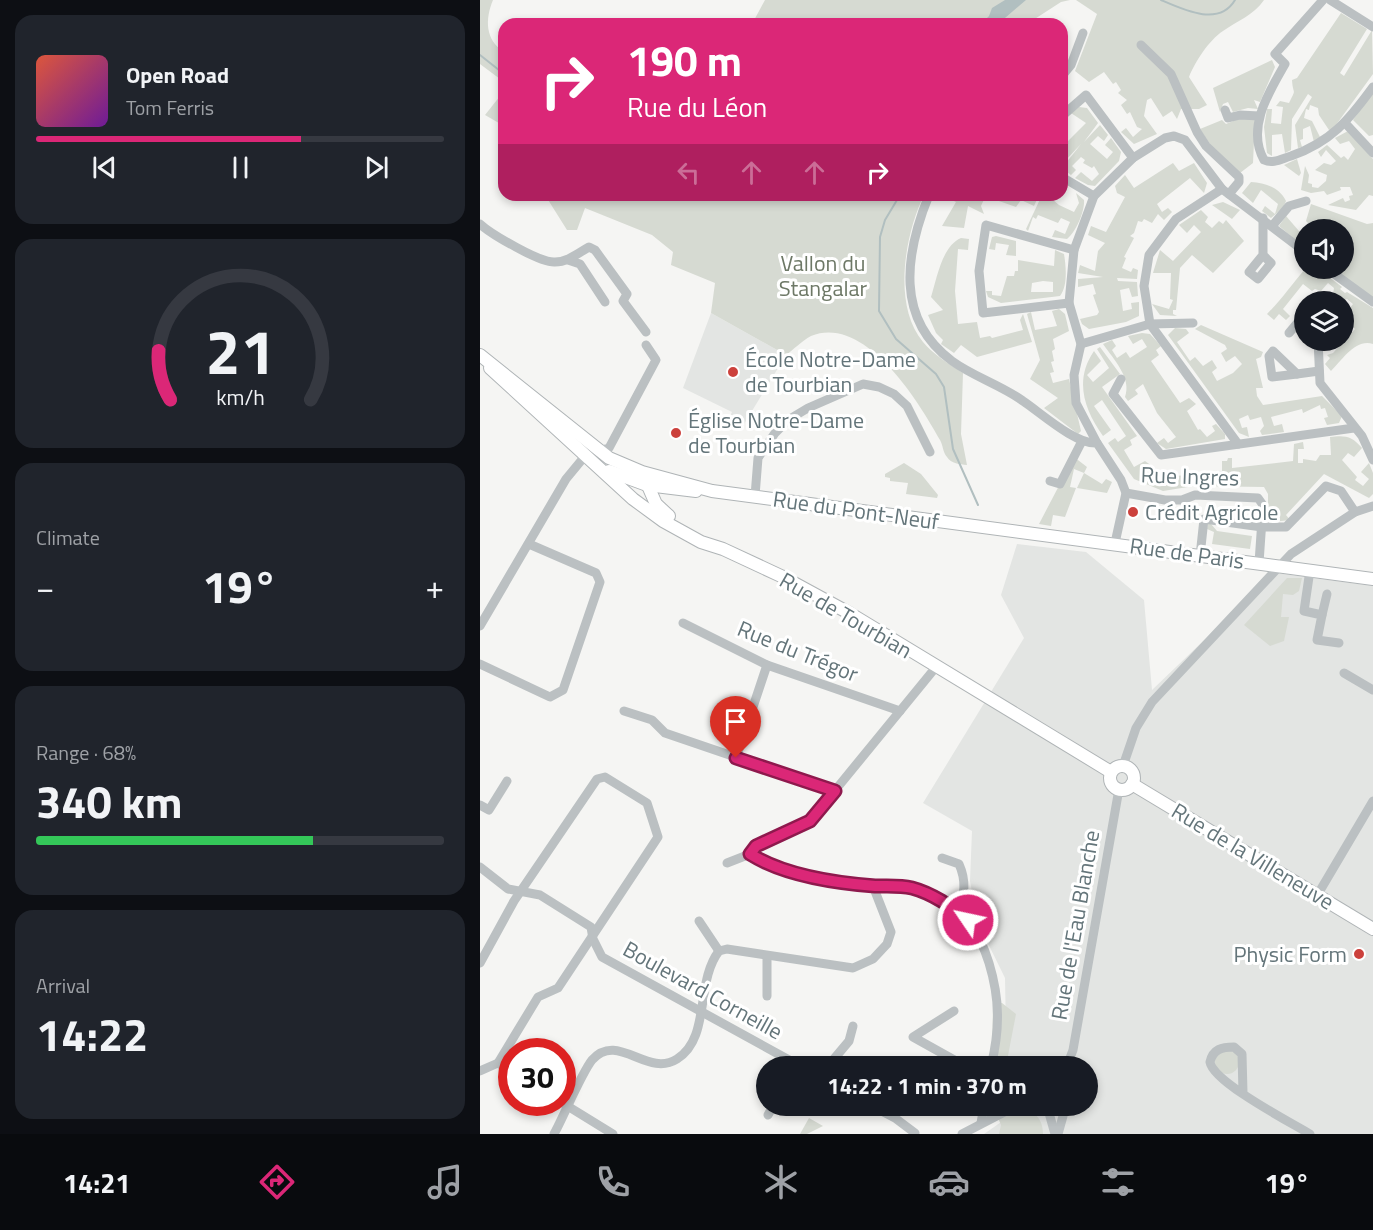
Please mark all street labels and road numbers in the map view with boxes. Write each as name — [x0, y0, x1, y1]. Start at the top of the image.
street label: Rue Ingres — [1140, 457, 1240, 495]
street label: Rue du Pont-Neuf — [771, 482, 942, 539]
street label: Rue de Paris — [1128, 528, 1246, 578]
street label: Rue de Tourbian — [773, 563, 919, 667]
street label: Rue du Trégor — [732, 611, 864, 691]
street label: Rue de la Villeneuve — [1165, 794, 1341, 918]
street label: Rue de l'Eau Blanche — [1042, 827, 1108, 1023]
street label: Boulevard Corneille — [617, 932, 789, 1048]

